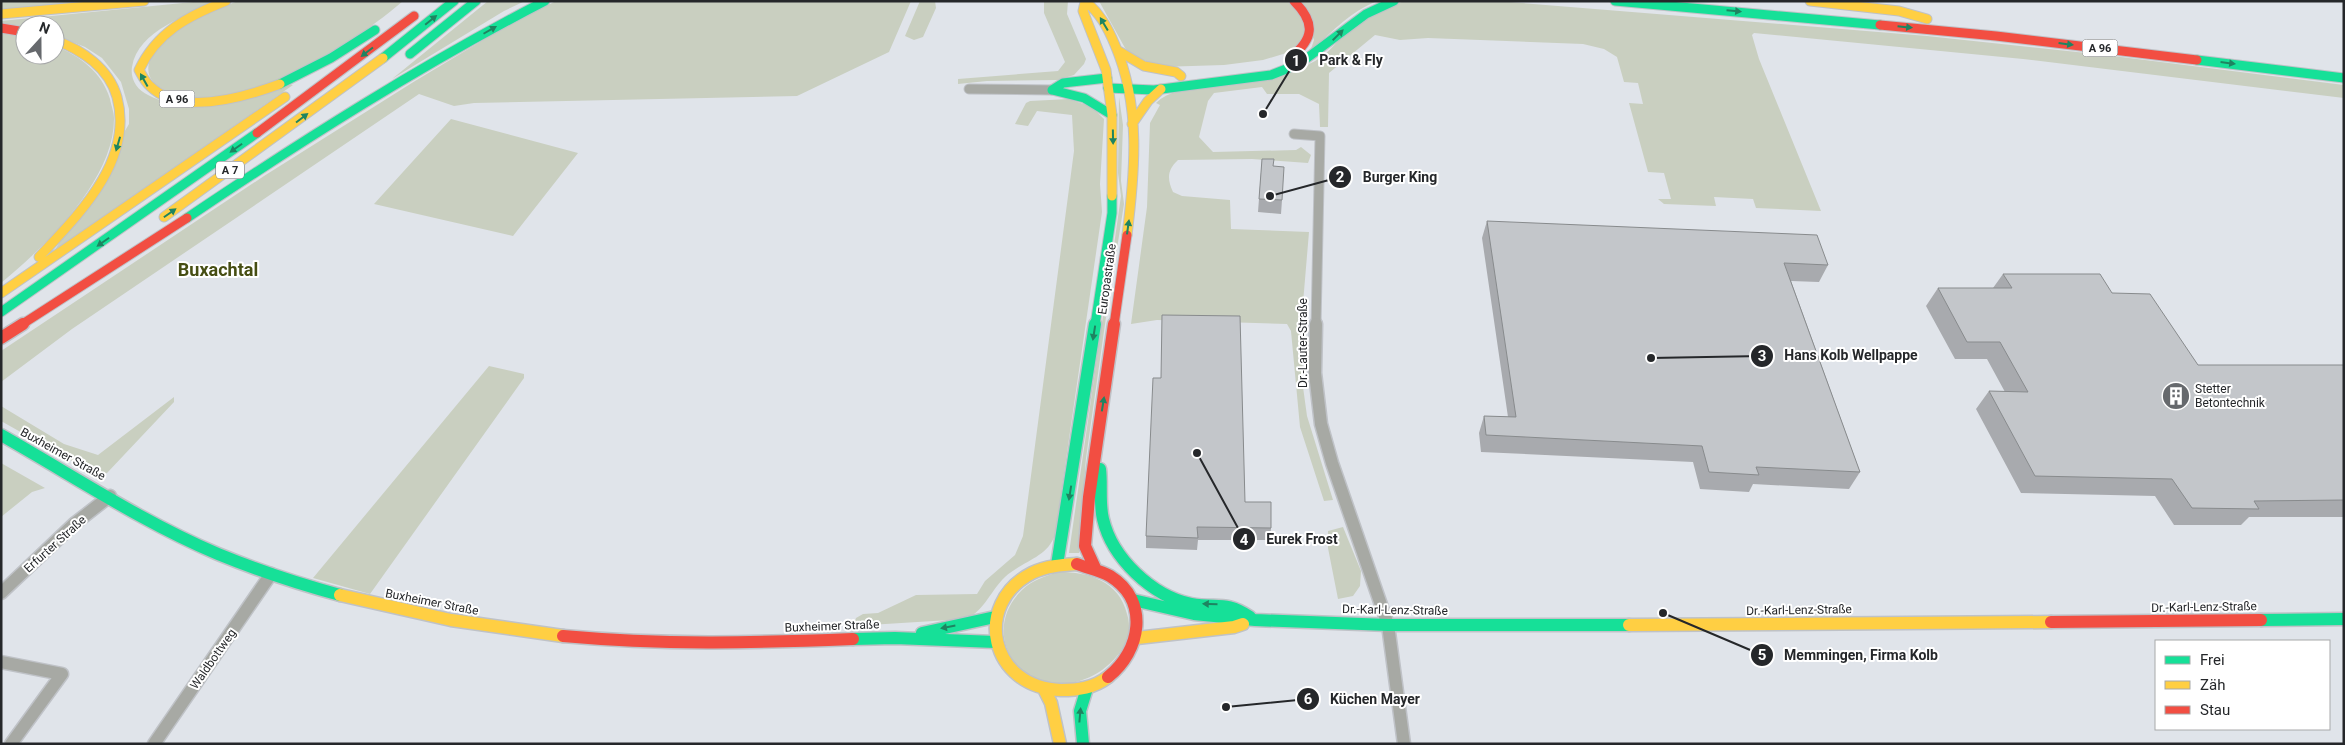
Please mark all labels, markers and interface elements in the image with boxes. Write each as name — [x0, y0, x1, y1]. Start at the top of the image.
one-way arrow — [1726, 7, 1742, 15]
one-way arrow — [424, 14, 437, 25]
north arrow — [15, 15, 65, 65]
one-way arrow — [1100, 17, 1109, 30]
text: N — [37, 19, 52, 37]
one-way arrow — [1897, 23, 1913, 31]
one-way arrow — [484, 26, 497, 35]
one-way arrow — [1332, 29, 1344, 41]
one-way arrow — [2059, 40, 2075, 48]
road number: A 96 — [2082, 40, 2118, 56]
callout: Park & Fly — [1284, 46, 1392, 75]
one-way arrow — [360, 47, 374, 57]
text: 1 — [1292, 52, 1300, 70]
text: Park & Fly — [1319, 52, 1384, 68]
one-way arrow — [2220, 59, 2236, 67]
one-way arrow — [140, 74, 149, 87]
road number: A 96 — [160, 90, 194, 108]
one-way arrow — [295, 113, 309, 123]
one-way arrow — [1109, 129, 1117, 145]
one-way arrow — [114, 136, 122, 151]
one-way arrow — [229, 143, 243, 153]
road number: A 7 — [216, 162, 244, 178]
callout: Burger King — [1328, 162, 1447, 191]
text: 2 — [1336, 168, 1345, 186]
text: Burger King — [1363, 169, 1437, 185]
one-way arrow — [163, 208, 177, 218]
one-way arrow — [1124, 219, 1132, 235]
one-way arrow — [96, 237, 110, 247]
street label: Europastraße — [1095, 243, 1119, 315]
district label: Buxachtal — [178, 259, 258, 280]
street label: Dr.-Lauter-Straße — [1296, 298, 1310, 388]
one-way arrow — [1090, 325, 1098, 341]
callout: Hans Kolb Wellpappe — [1750, 341, 1928, 370]
text: 3 — [1758, 347, 1766, 365]
text: Hans Kolb Wellpappe — [1784, 347, 1918, 363]
building icon: Stetter Betontechnik — [2161, 381, 2191, 411]
place label: Stetter Betontechnik — [2195, 382, 2266, 410]
one-way arrow — [1100, 396, 1108, 412]
street label: Buxheimer Straße — [18, 425, 108, 483]
one-way arrow — [1065, 486, 1073, 502]
street label: Erfurter Straße — [21, 513, 89, 575]
callout: Eurek Frost — [1232, 525, 1348, 554]
text: 4 — [1240, 531, 1249, 549]
text: Eurek Frost — [1266, 531, 1338, 547]
street label: Buxheimer Straße — [384, 586, 480, 618]
street label: Dr.-Karl-Lenz-Straße — [2151, 599, 2257, 615]
one-way arrow — [1202, 600, 1218, 608]
street label: Dr.-Karl-Lenz-Straße — [1342, 602, 1448, 618]
street label: Dr.-Karl-Lenz-Straße — [1746, 602, 1852, 618]
street label: Buxheimer Straße — [784, 617, 880, 635]
one-way arrow — [940, 624, 956, 632]
street label: Waldbottweg — [187, 626, 239, 692]
legend — [2155, 640, 2330, 730]
callout: Memmingen, Firma Kolb — [1749, 641, 1948, 670]
text: 5 — [1758, 646, 1766, 664]
text: Memmingen, Firma Kolb — [1784, 647, 1938, 663]
text: Frei — [2200, 651, 2225, 669]
text: Zäh — [2200, 676, 2225, 694]
callout: Küchen Mayer — [1295, 685, 1430, 714]
text: 6 — [1304, 690, 1313, 708]
text: Küchen Mayer — [1330, 691, 1420, 707]
text: Stau — [2200, 701, 2230, 719]
one-way arrow — [1077, 707, 1085, 723]

